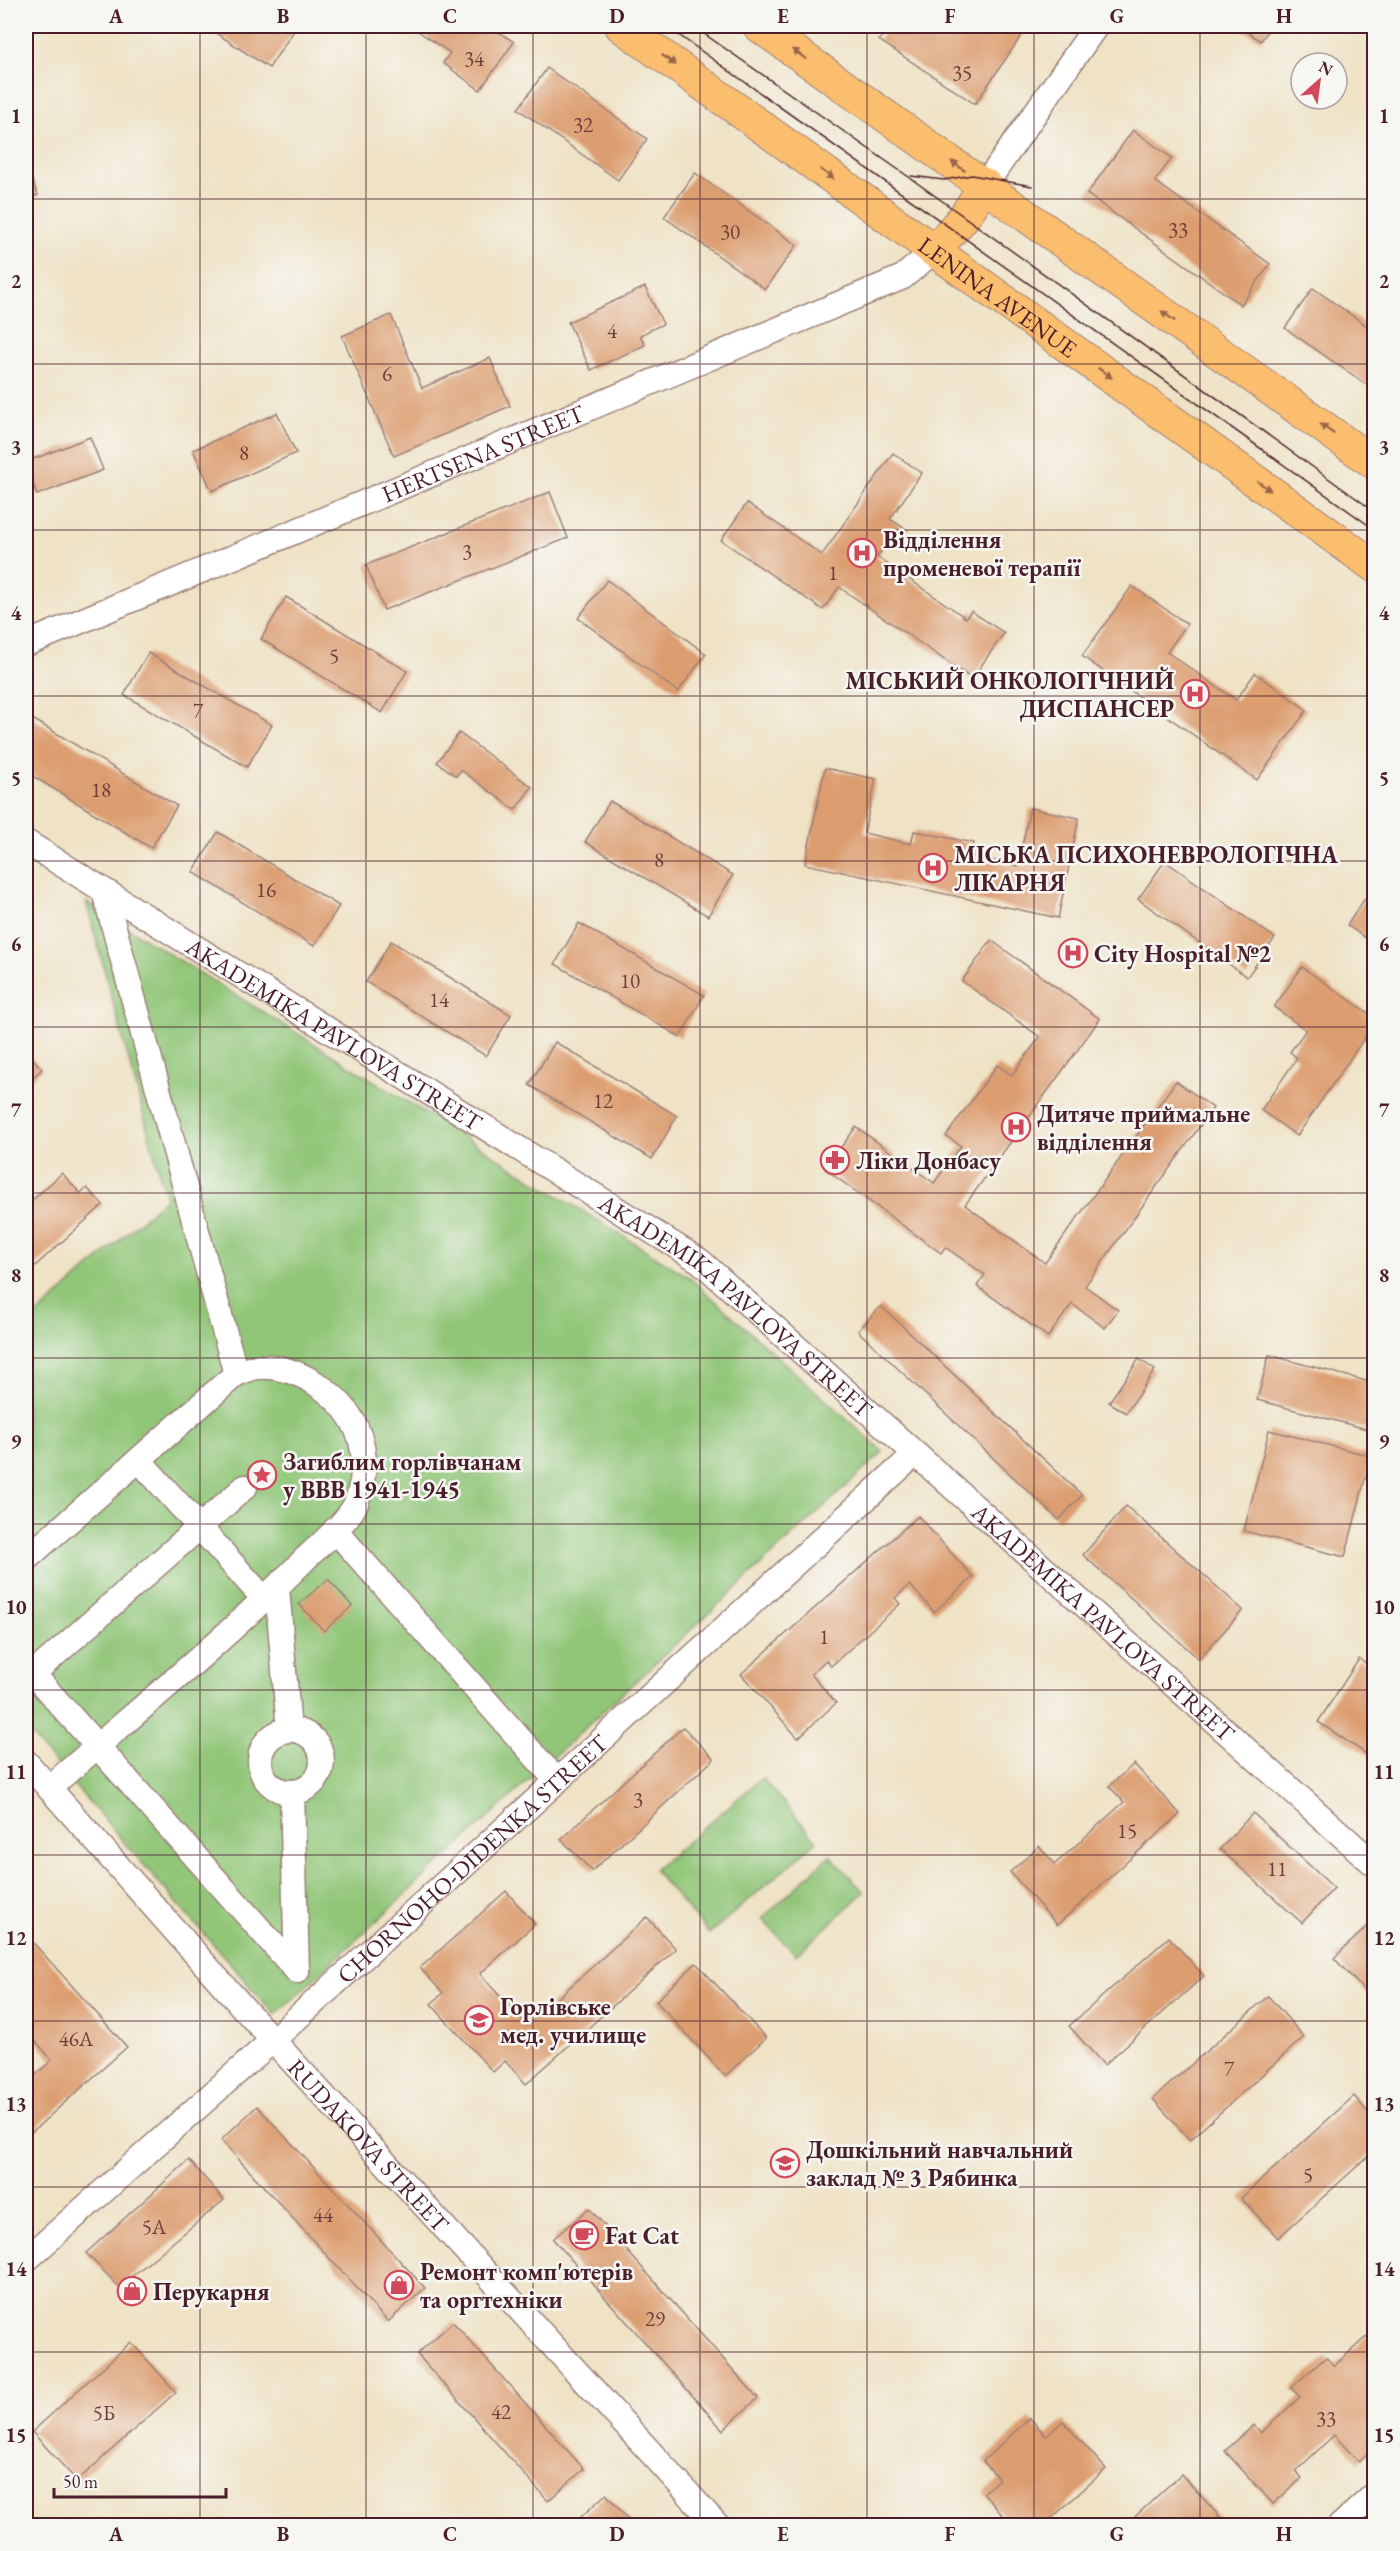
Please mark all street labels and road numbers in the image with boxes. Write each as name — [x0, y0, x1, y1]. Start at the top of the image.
street label: LENINA AVENUE — [912, 229, 1084, 364]
street label: HERTSENA STREET — [377, 396, 589, 509]
street label: AKADEMIKA PAVLOVA STREET — [180, 929, 489, 1138]
street label: AKADEMIKA PAVLOVA STREET — [592, 1186, 880, 1424]
street label: AKADEMIKA PAVLOVA STREET — [965, 1495, 1242, 1748]
street label: CHORNOHO-DIDENKA STREET — [330, 1726, 614, 1990]
street label: RUDAKOVA STREET — [281, 2052, 457, 2239]

